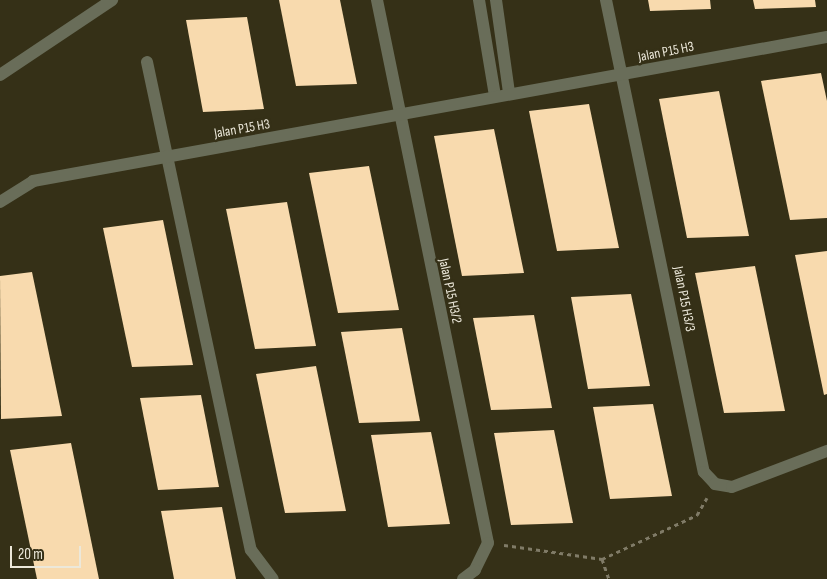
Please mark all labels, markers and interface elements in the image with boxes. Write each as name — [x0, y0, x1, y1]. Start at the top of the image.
street label: Jalan P15 H3 — [637, 38, 695, 66]
street label: Jalan P15 H3 — [213, 116, 271, 142]
street label: Jalan P15 H3/2 — [435, 257, 465, 325]
street label: Jalan P15 H3/3 — [669, 265, 699, 333]
scale bar — [12, 536, 84, 568]
text: 20 m — [18, 545, 43, 564]

